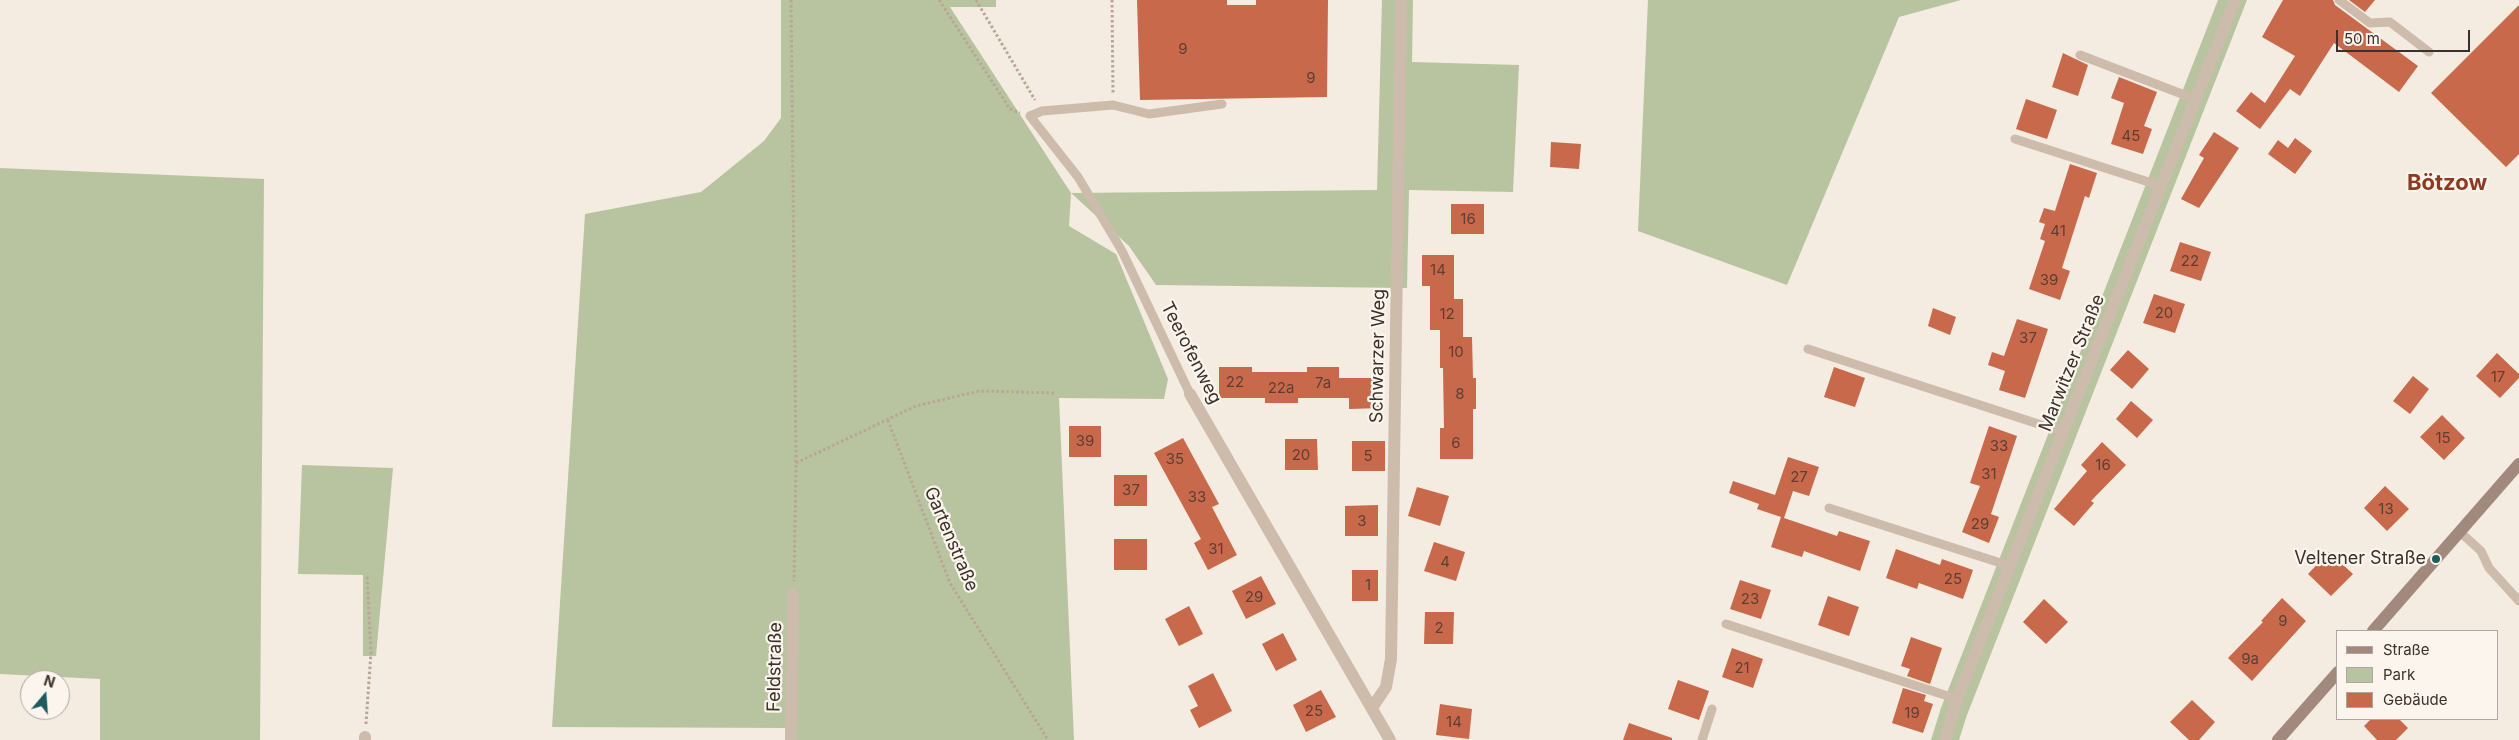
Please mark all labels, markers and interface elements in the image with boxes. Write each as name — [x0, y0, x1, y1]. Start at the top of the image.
scale bar — [2339, 20, 2473, 52]
text: 50 m — [2344, 29, 2380, 48]
house number: 9 — [1178, 40, 1188, 58]
house number: 9 — [1306, 69, 1316, 87]
house number: 45 — [2122, 127, 2140, 145]
district label: Bötzow — [2407, 170, 2487, 196]
house number: 16 — [1460, 210, 1476, 228]
house number: 41 — [2050, 222, 2066, 240]
house number: 22 — [2181, 252, 2199, 270]
house number: 14 — [1430, 261, 1446, 279]
house number: 39 — [2040, 271, 2058, 289]
street label: Schwarzer Weg — [1366, 289, 1390, 423]
street label: Marwitzer Straße — [2035, 291, 2109, 435]
street label: Teerofenweg — [1156, 298, 1226, 408]
house number: 20 — [2155, 304, 2173, 322]
house number: 12 — [1439, 305, 1455, 323]
house number: 37 — [2019, 329, 2037, 347]
house number: 10 — [1448, 343, 1464, 361]
house number: 17 — [2491, 368, 2505, 386]
house number: 22 — [1226, 373, 1244, 391]
house number: 7a — [1315, 374, 1331, 392]
house number: 22a — [1268, 379, 1294, 397]
house number: 8 — [1455, 385, 1465, 403]
house number: 15 — [2435, 429, 2451, 447]
house number: 39 — [1076, 432, 1094, 450]
house number: 6 — [1451, 434, 1461, 452]
house number: 33 — [1990, 437, 2008, 455]
house number: 20 — [1292, 446, 1310, 464]
house number: 5 — [1363, 447, 1373, 465]
house number: 35 — [1166, 450, 1184, 468]
house number: 16 — [2095, 456, 2111, 474]
house number: 31 — [1981, 465, 1997, 483]
house number: 27 — [1790, 468, 1808, 486]
house number: 37 — [1122, 481, 1140, 499]
street label: Gartenstraße — [919, 484, 983, 594]
house number: 33 — [1188, 488, 1206, 506]
house number: 13 — [2378, 500, 2394, 518]
house number: 3 — [1357, 512, 1367, 530]
house number: 29 — [1971, 515, 1989, 533]
house number: 31 — [1208, 540, 1224, 558]
place label: Veltener Straße — [2294, 548, 2426, 570]
house number: 4 — [1440, 553, 1450, 571]
marker: Veltener Straße — [2430, 553, 2442, 565]
house number: 25 — [1944, 570, 1962, 588]
house number: 1 — [1365, 576, 1371, 594]
house number: 29 — [1245, 588, 1263, 606]
house number: 23 — [1741, 590, 1759, 608]
house number: 9 — [2278, 612, 2288, 630]
house number: 2 — [1434, 619, 1444, 637]
street label: Feldstraße — [763, 622, 787, 712]
legend — [2336, 630, 2499, 720]
text: Straße — [2383, 640, 2430, 659]
house number: 9a — [2241, 650, 2259, 668]
house number: 21 — [1734, 659, 1750, 677]
text: Park — [2383, 665, 2415, 684]
north arrow — [20, 670, 70, 720]
text: N — [42, 671, 57, 691]
text: Gebäude — [2383, 690, 2448, 709]
house number: 25 — [1305, 702, 1323, 720]
house number: 19 — [1904, 704, 1920, 722]
house number: 14 — [1446, 713, 1462, 731]

